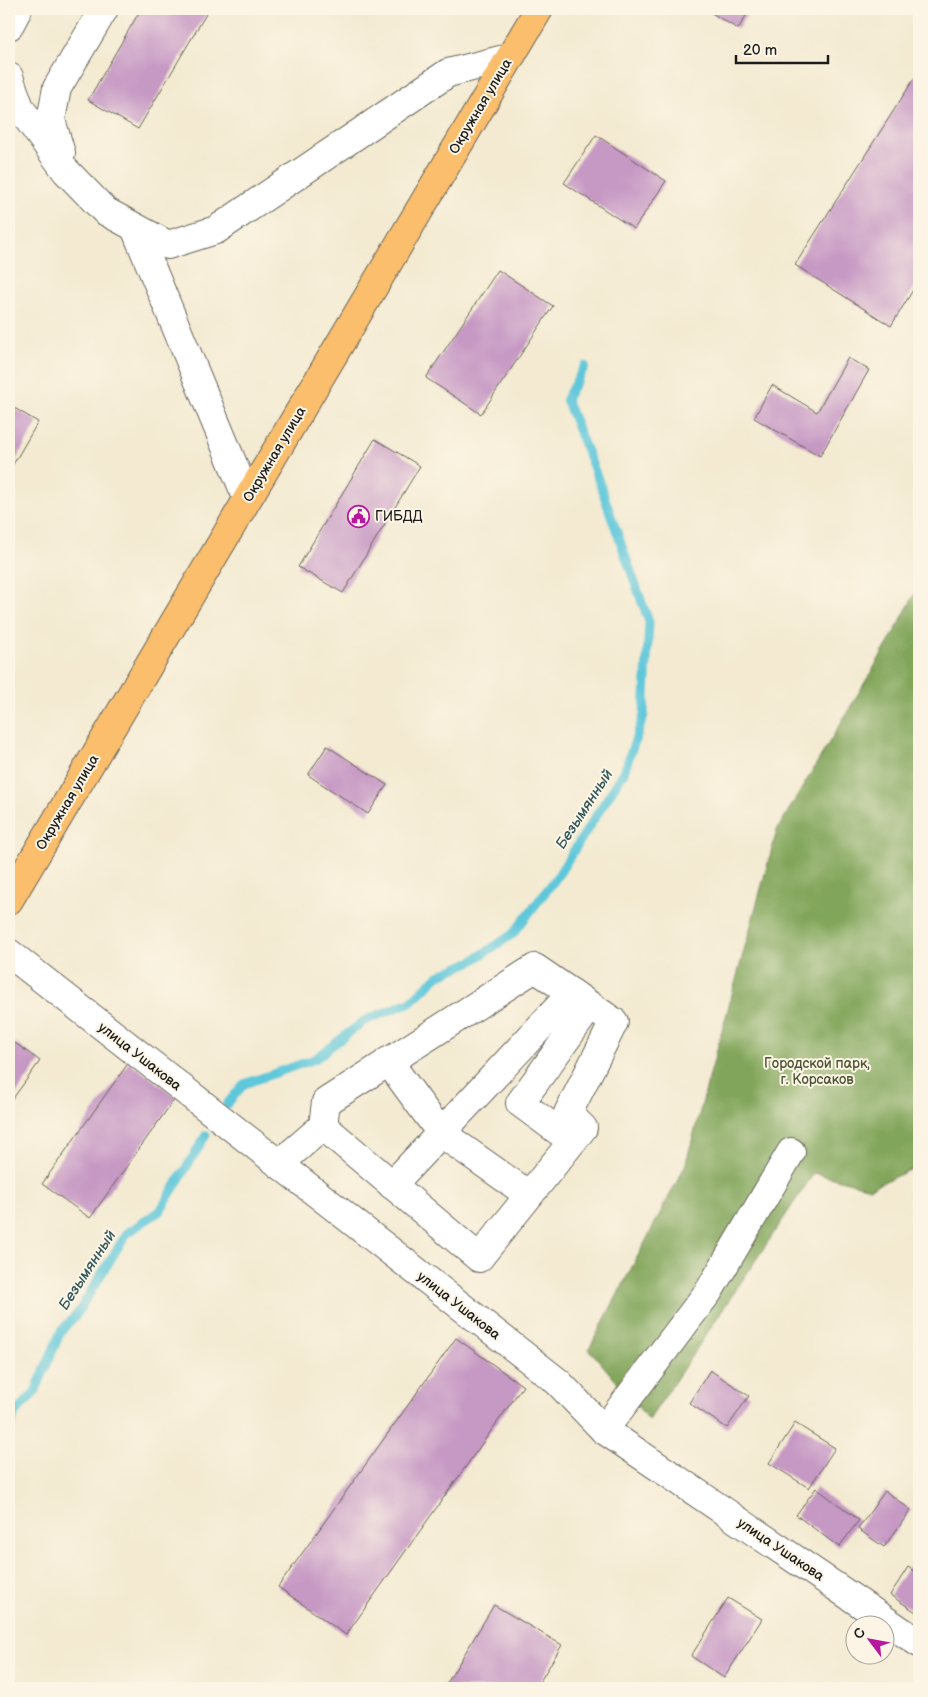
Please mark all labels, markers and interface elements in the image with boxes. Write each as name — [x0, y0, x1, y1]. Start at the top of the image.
scale bar — [736, 32, 828, 64]
text: 20 m — [743, 41, 777, 60]
street label: Окружная улица — [445, 55, 516, 157]
street label: Окружная улица — [239, 403, 310, 505]
public building icon: ГИБДД — [347, 504, 371, 528]
place label: ГИБДД — [375, 508, 423, 525]
street label: Окружная улица — [32, 751, 103, 853]
water label: Безымянный — [552, 765, 617, 853]
street label: улица Ушакова — [95, 1019, 185, 1095]
park label: Городской парк, г. Корсаков — [764, 1055, 870, 1088]
water label: Безымянный — [55, 1226, 120, 1314]
street label: улица Ушакова — [414, 1268, 504, 1344]
street label: улица Ушакова — [734, 1514, 828, 1585]
north arrow — [846, 1614, 896, 1664]
text: С — [850, 1625, 869, 1642]

